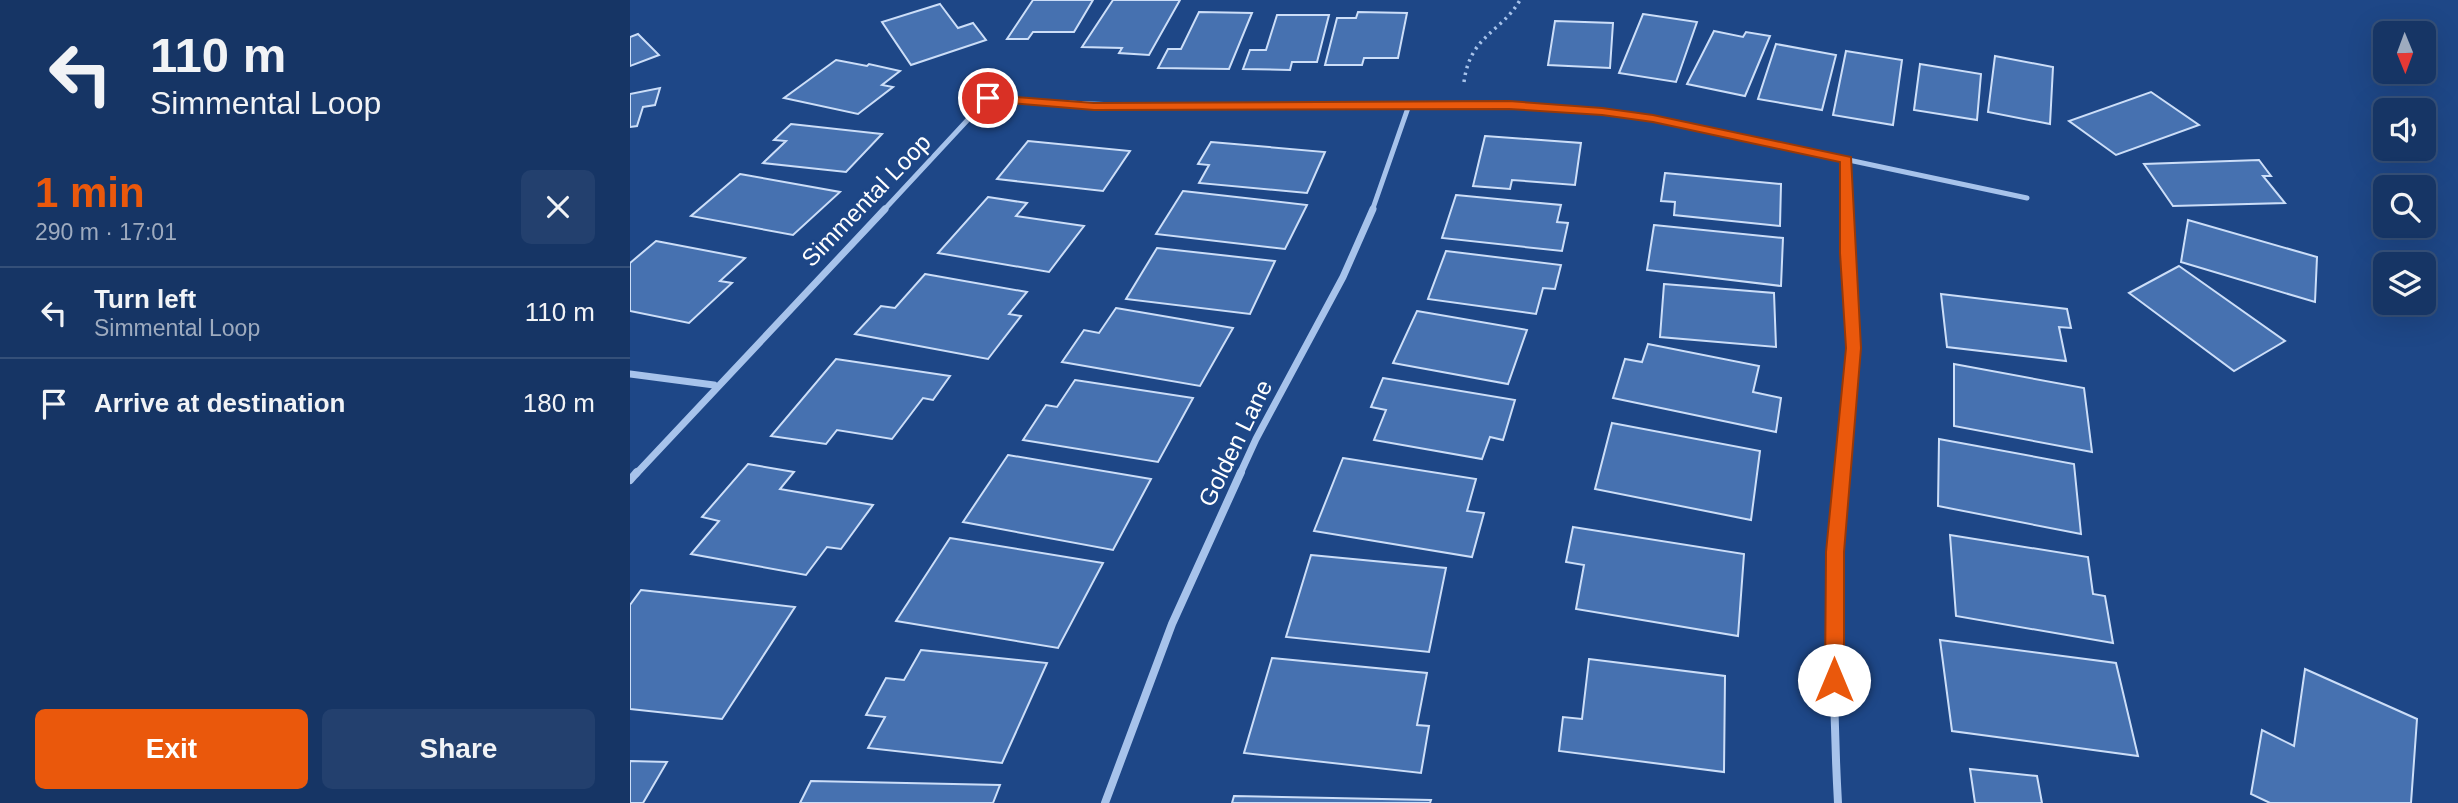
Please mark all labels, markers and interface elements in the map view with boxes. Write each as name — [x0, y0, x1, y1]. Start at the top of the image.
north arrow — [2373, 21, 2436, 84]
map controls — [2373, 21, 2436, 315]
icon: left — [35, 28, 126, 119]
text: 110 m — [150, 28, 286, 82]
pin — [958, 68, 1018, 128]
icon: arrive — [969, 79, 1007, 117]
text: Simmental Loop — [150, 85, 381, 121]
button: sound — [2373, 98, 2436, 161]
street label: Simmental Loop — [796, 128, 936, 272]
text: 1 min — [35, 169, 145, 216]
button: close — [521, 170, 595, 244]
button: search — [2373, 175, 2436, 238]
text: 290 m · 17:01 — [35, 219, 177, 245]
button: layers — [2373, 252, 2436, 315]
text: Turn left — [94, 284, 196, 314]
icon: left — [35, 294, 73, 332]
text: 110 m — [525, 297, 595, 327]
text: Simmental Loop — [94, 315, 260, 341]
street label: Golden Lane — [1193, 375, 1277, 511]
icon: arrive — [35, 385, 73, 423]
text: Arrive at destination — [94, 388, 345, 418]
text: 180 m — [523, 388, 595, 418]
position arrow — [1797, 643, 1871, 717]
button: Exit — [35, 709, 308, 789]
button: Share — [322, 709, 595, 789]

